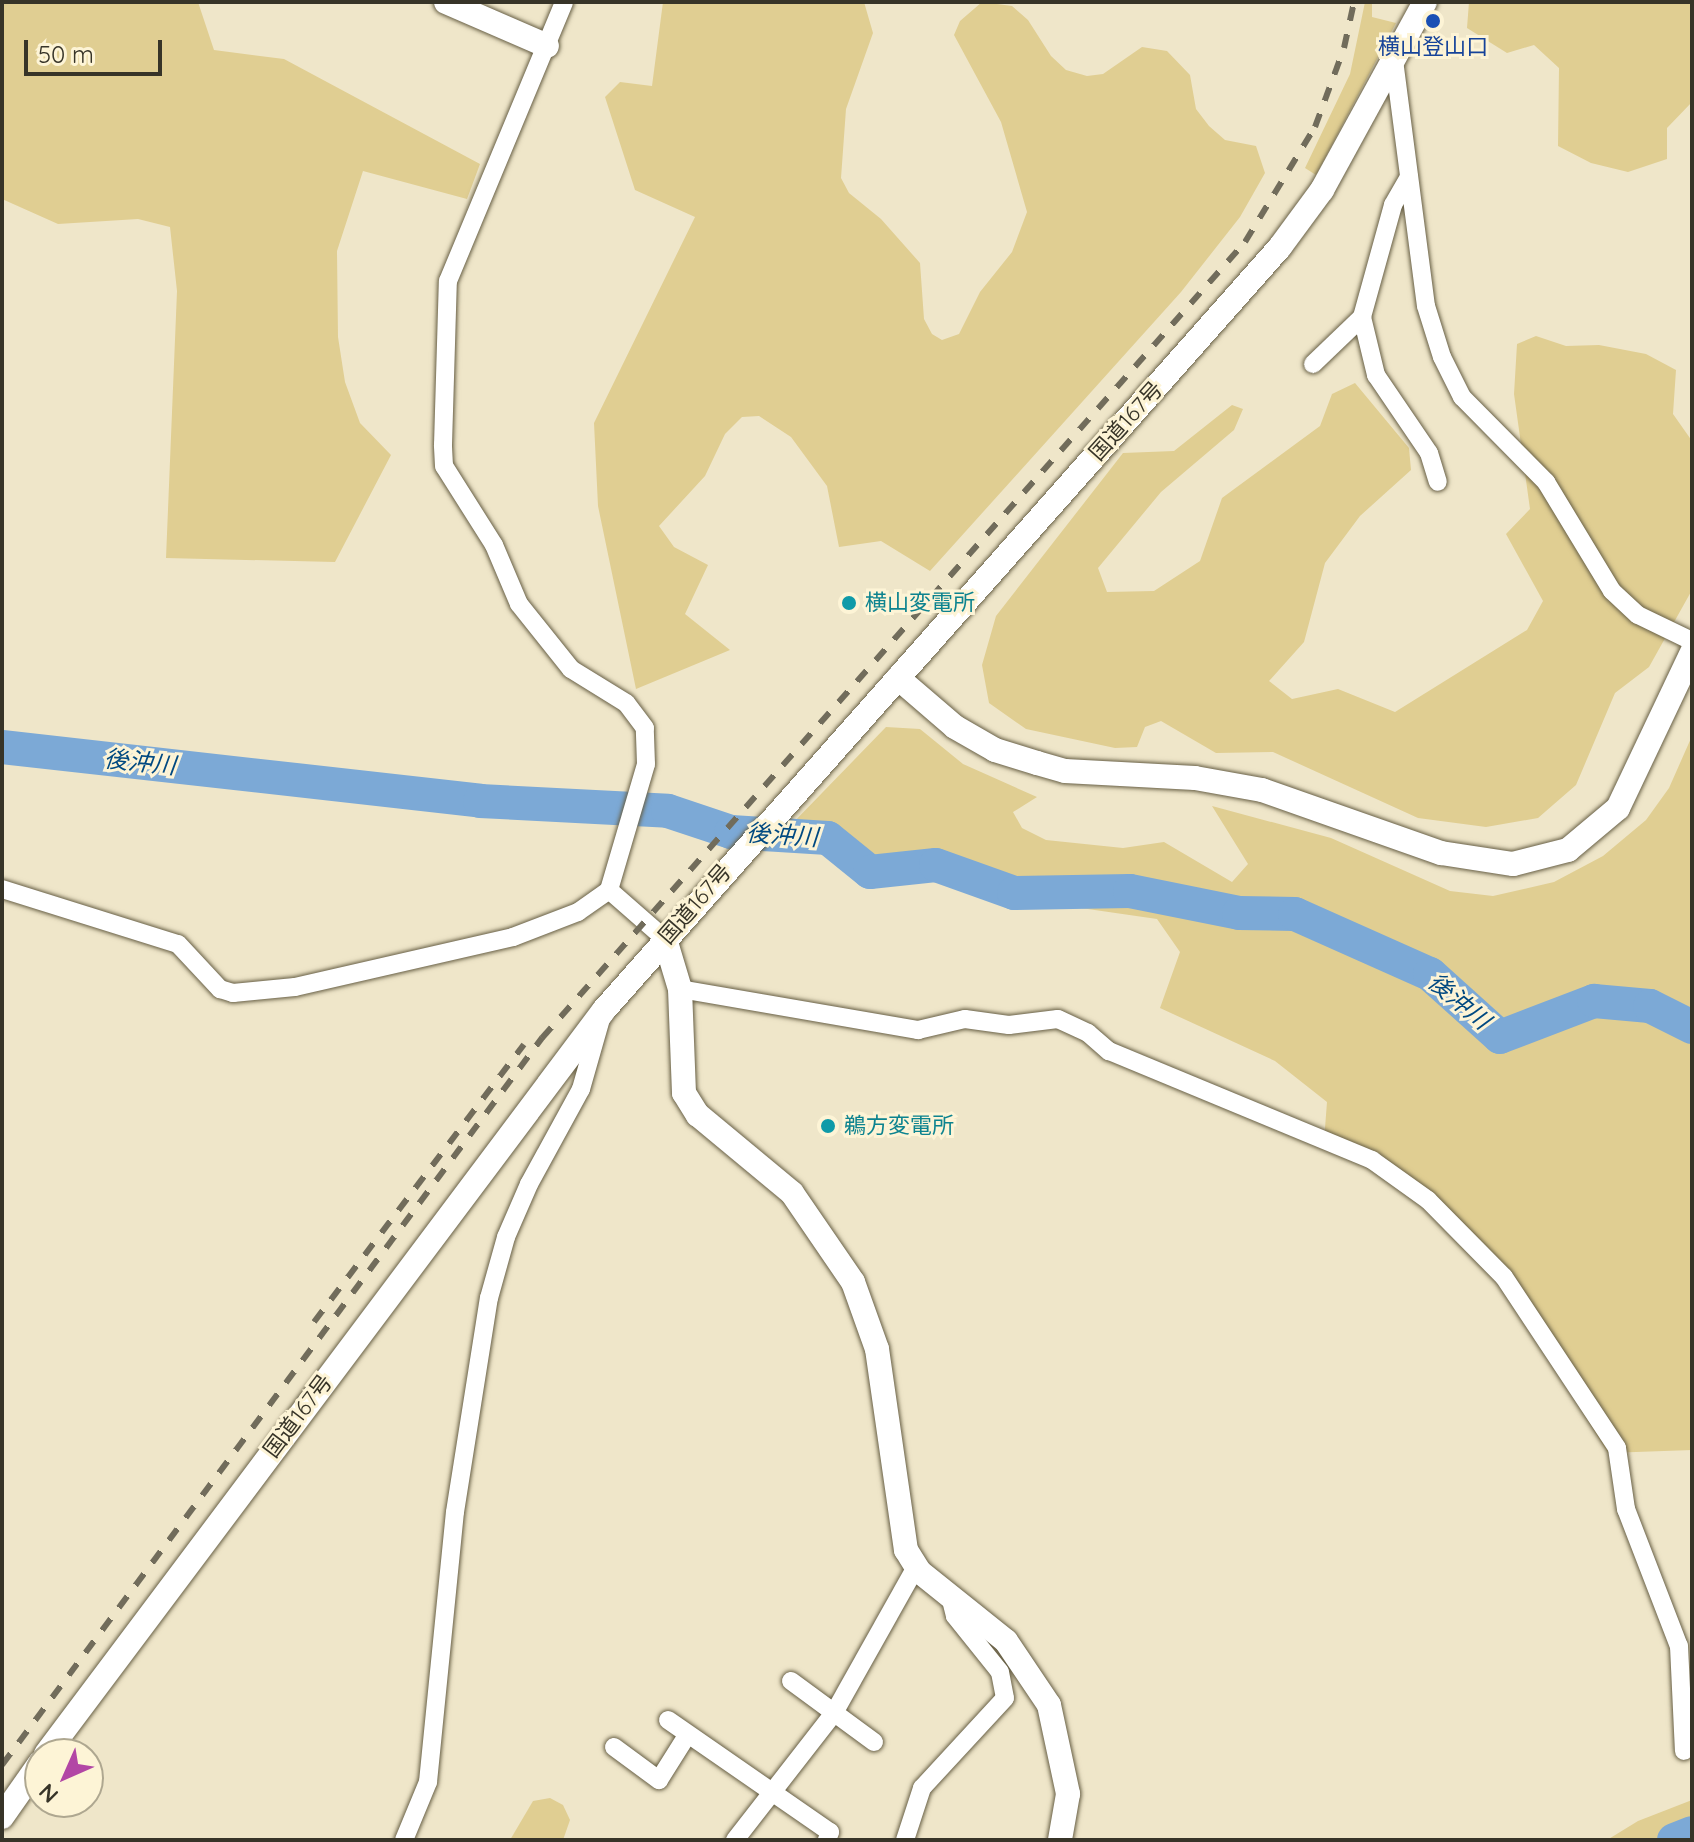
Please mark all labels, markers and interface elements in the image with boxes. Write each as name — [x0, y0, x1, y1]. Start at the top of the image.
marker: 横山登山口 — [1424, 12, 1442, 30]
scale bar — [28, 24, 166, 74]
place label: 横山登山口 — [1378, 34, 1488, 60]
text: 50 m — [38, 39, 94, 69]
street label: 国道167号 — [1084, 376, 1168, 466]
place label: 横山変電所 — [865, 590, 975, 616]
marker: 横山変電所 — [840, 594, 858, 612]
water label: 後沖川 — [103, 744, 177, 780]
water label: 後沖川 — [745, 818, 819, 852]
street label: 国道167号 — [653, 859, 737, 949]
water label: 後沖川 — [1422, 967, 1496, 1035]
place label: 鵜方変電所 — [844, 1113, 954, 1139]
marker: 鵜方変電所 — [819, 1117, 837, 1135]
street label: 国道167号 — [258, 1369, 338, 1463]
north arrow — [24, 1738, 104, 1818]
text: N — [33, 1778, 64, 1809]

